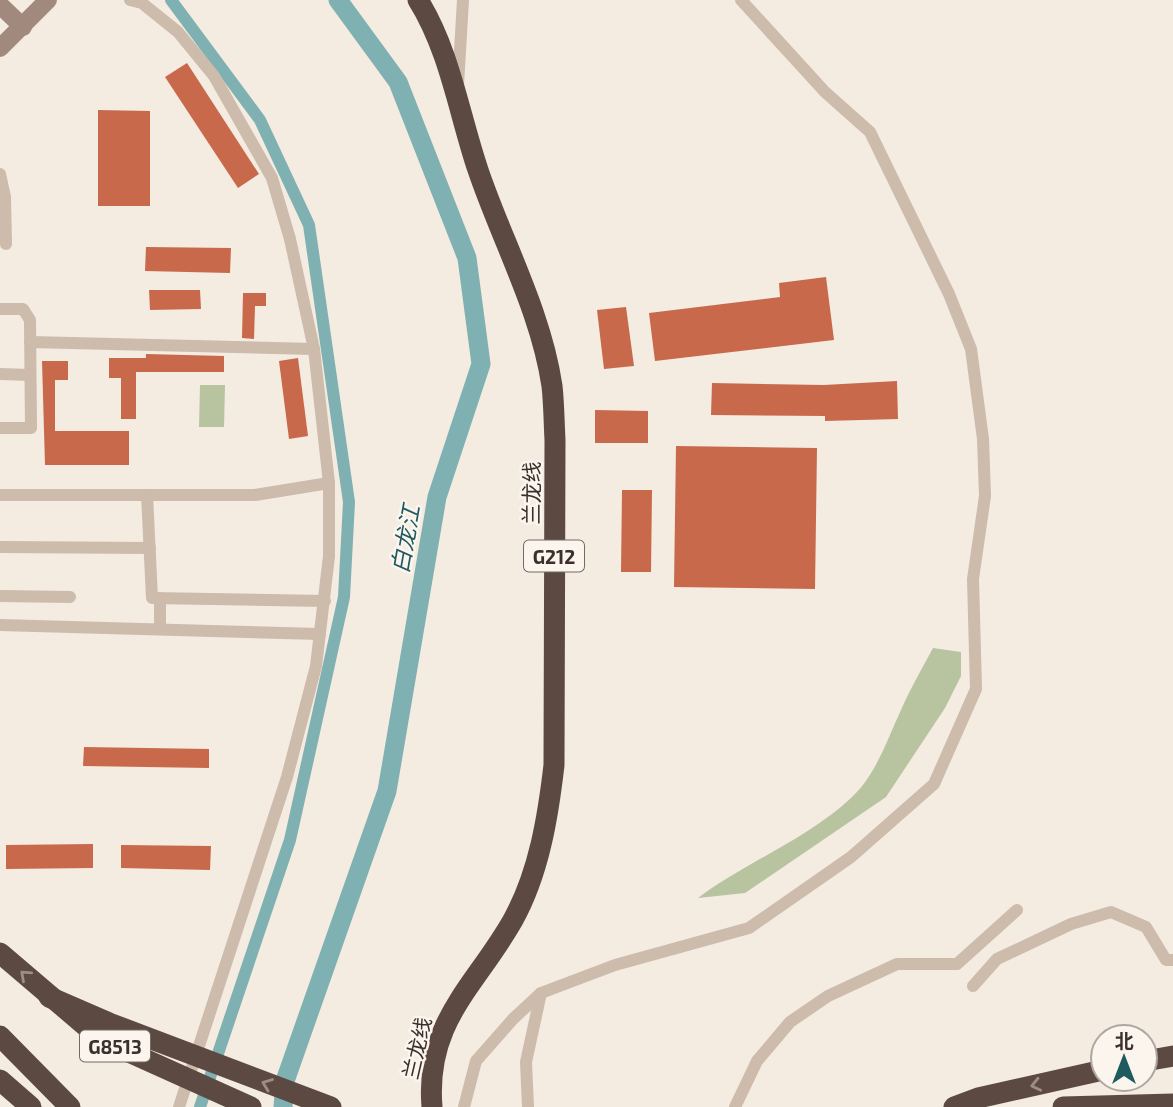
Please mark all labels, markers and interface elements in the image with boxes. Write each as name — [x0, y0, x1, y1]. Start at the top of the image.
street label: 兰龙线 — [518, 462, 543, 525]
water label: 白龙江 — [385, 500, 425, 575]
road number: G212 — [524, 540, 584, 572]
one-way arrow — [20, 971, 33, 983]
street label: 兰龙线 — [397, 1014, 435, 1082]
north arrow — [1089, 1023, 1159, 1093]
text: 北 — [1114, 1029, 1134, 1052]
road number: G8513 — [80, 1030, 150, 1062]
one-way arrow — [1031, 1077, 1043, 1091]
one-way arrow — [262, 1078, 274, 1092]

